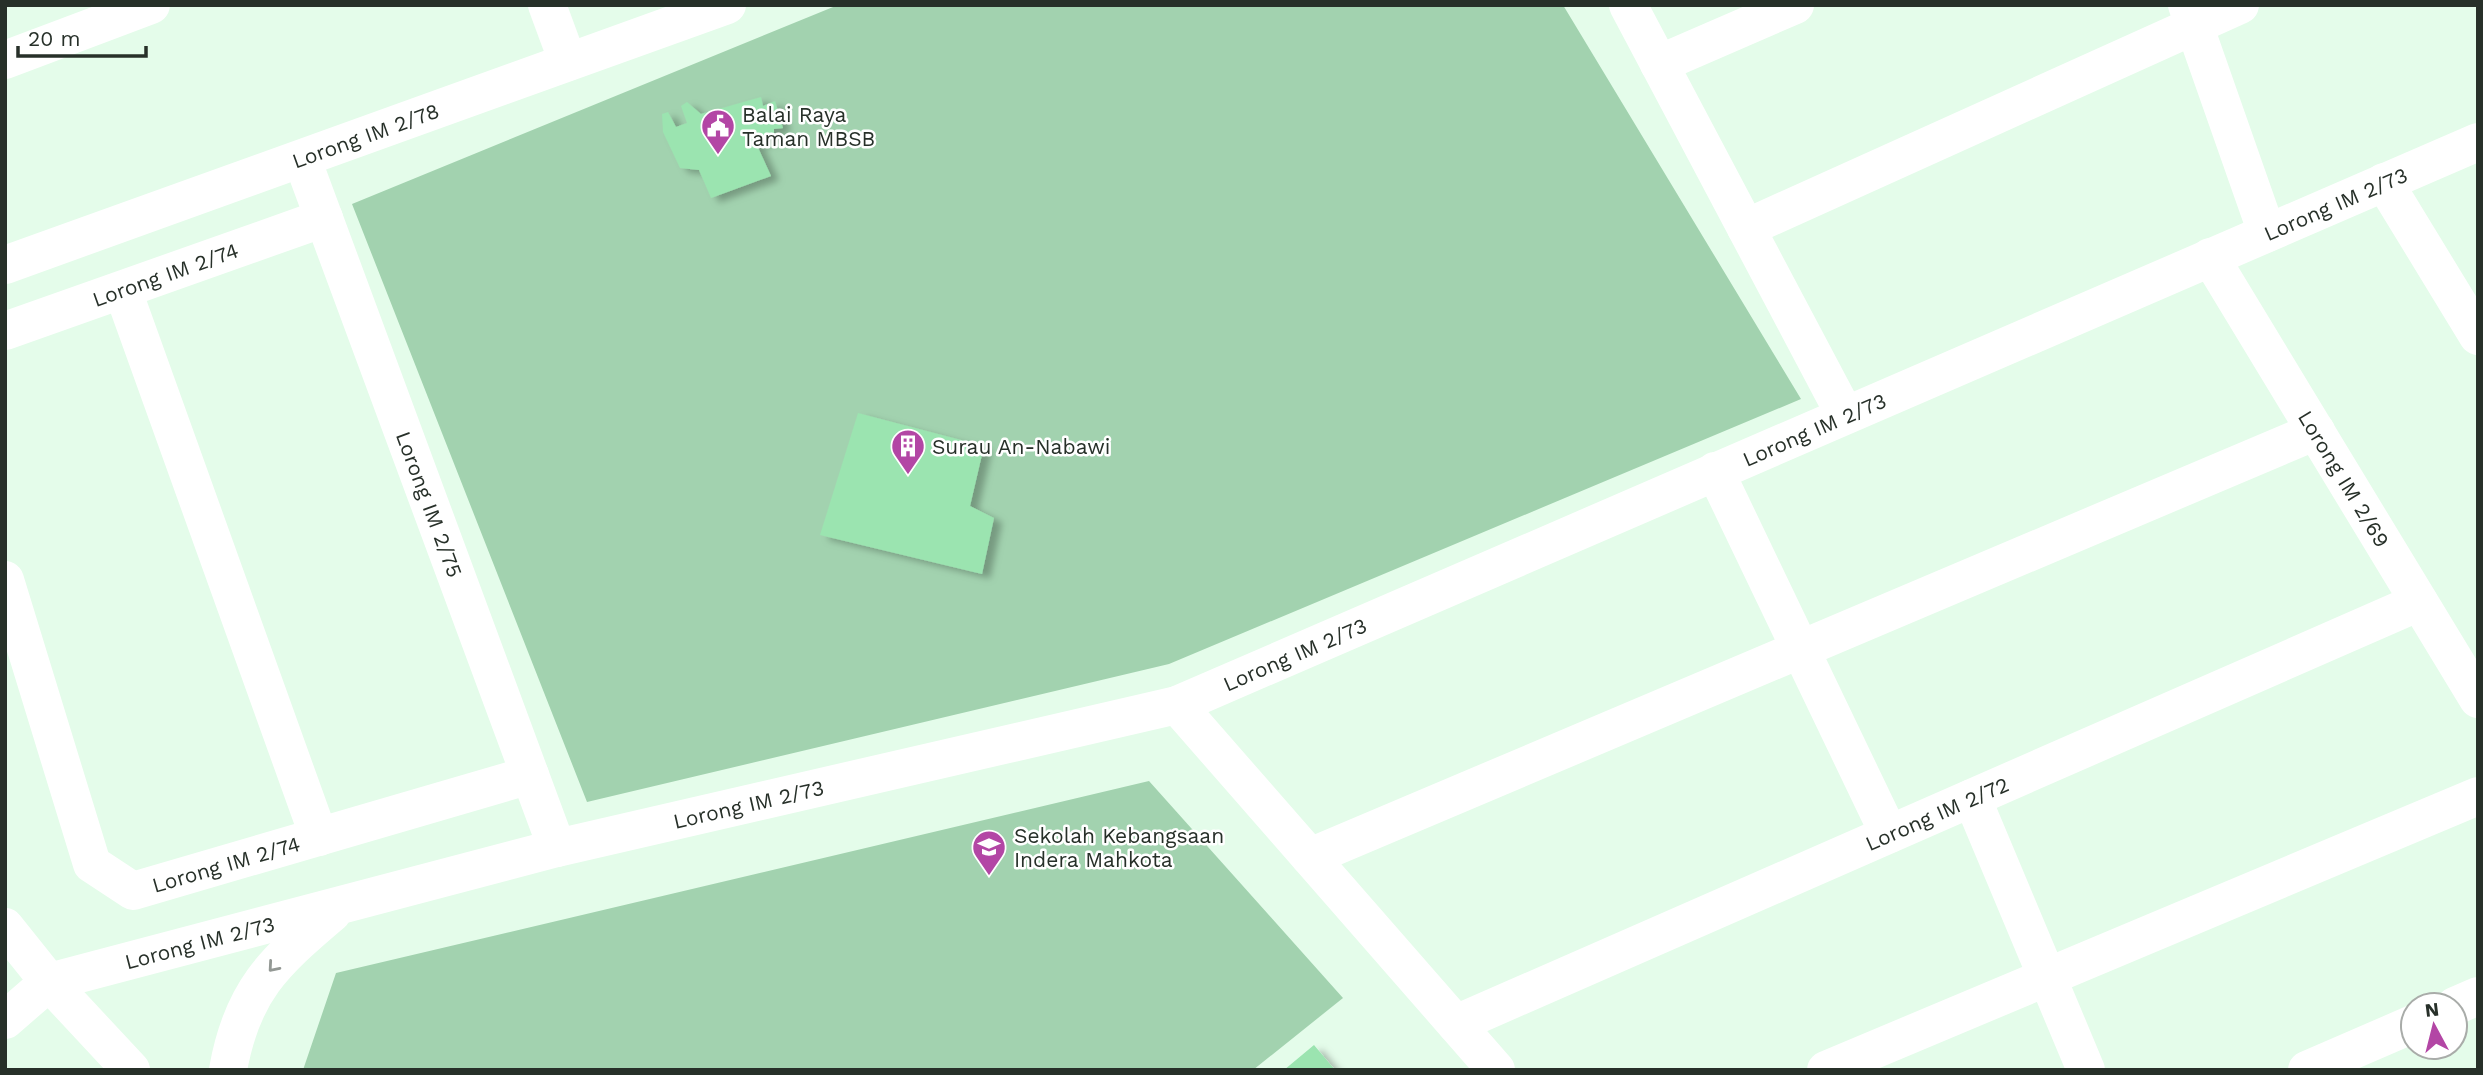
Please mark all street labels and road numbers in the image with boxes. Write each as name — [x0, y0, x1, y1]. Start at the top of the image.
street label: Lorong IM 2/78 — [289, 97, 442, 173]
street label: Lorong IM 2/73 — [2260, 162, 2411, 246]
street label: Lorong IM 2/74 — [89, 237, 242, 312]
street label: Lorong IM 2/73 — [1739, 387, 1890, 471]
street label: Lorong IM 2/69 — [2293, 406, 2395, 551]
street label: Lorong IM 2/75 — [391, 428, 468, 581]
street label: Lorong IM 2/73 — [1219, 612, 1370, 696]
street label: Lorong IM 2/72 — [1861, 771, 2012, 856]
street label: Lorong IM 2/73 — [671, 774, 826, 833]
street label: Lorong IM 2/74 — [149, 830, 303, 897]
street label: Lorong IM 2/73 — [122, 911, 277, 974]

